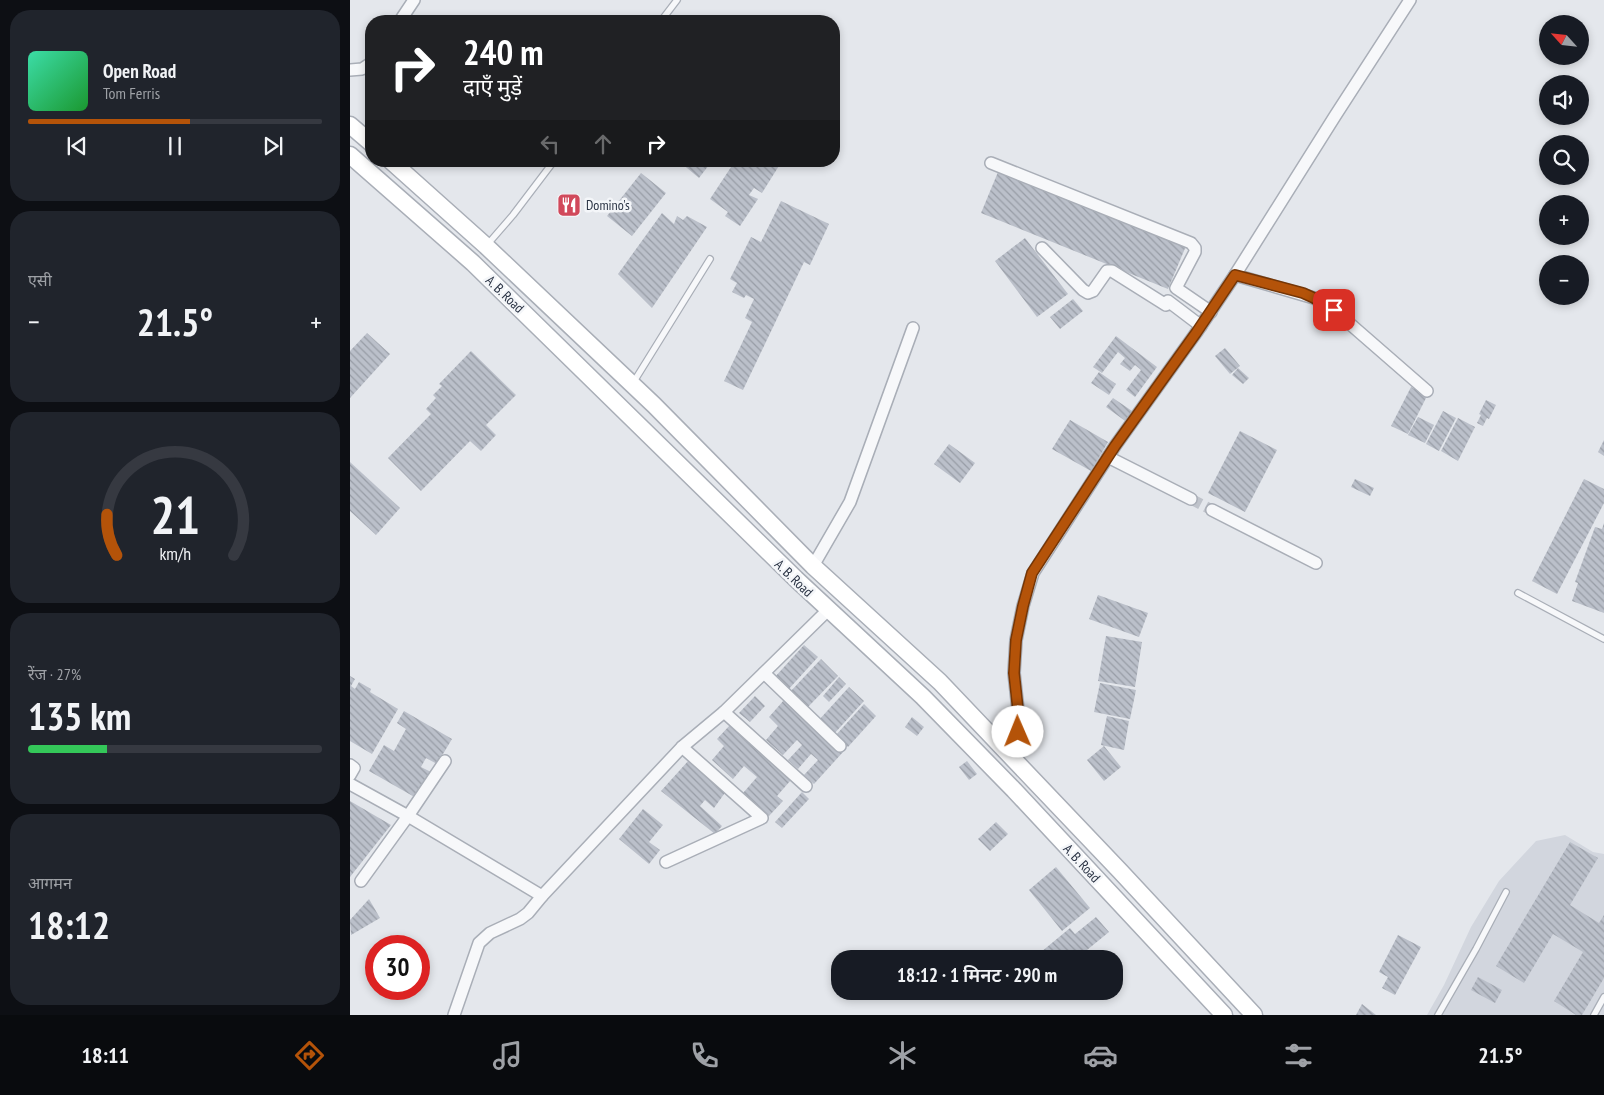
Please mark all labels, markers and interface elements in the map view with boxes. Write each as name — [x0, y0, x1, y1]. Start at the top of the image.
north arrow — [1539, 15, 1589, 65]
map controls — [1539, 15, 1589, 305]
text: 240 m — [463, 29, 544, 75]
icon: right — [380, 35, 445, 100]
text: Open Road — [103, 59, 176, 83]
text: दाएँ मुड़ें — [463, 73, 522, 101]
button: sound — [1539, 75, 1589, 125]
text: Tom Ferris — [103, 83, 160, 103]
icon: left — [536, 130, 564, 158]
icon: ahead — [589, 130, 617, 158]
icon: right — [642, 130, 670, 158]
icon: previous — [63, 132, 91, 160]
icon: pause — [161, 132, 189, 160]
icon: next — [259, 132, 287, 160]
button: search — [1539, 135, 1589, 185]
restaurant icon: Domino's — [556, 192, 582, 218]
button: + — [1539, 195, 1589, 245]
place label: Domino's — [586, 196, 630, 214]
button: − — [1539, 255, 1589, 305]
text: एसी — [28, 270, 52, 290]
street label: A. B. Road — [482, 271, 528, 317]
pin — [1313, 289, 1355, 331]
icon: arrive — [1320, 296, 1348, 324]
text: 21.5° — [137, 297, 213, 346]
text: − — [28, 303, 40, 340]
text: + — [310, 303, 322, 340]
text: 21 — [150, 481, 200, 548]
text: km/h — [159, 542, 191, 565]
street label: A. B. Road — [771, 555, 817, 601]
text: रेंज · 27% — [28, 664, 81, 684]
text: 135 km — [28, 691, 131, 740]
position arrow — [991, 705, 1043, 757]
street label: A. B. Road — [1060, 840, 1104, 886]
text: आगमन — [28, 873, 72, 893]
text: 18:12 — [28, 900, 110, 949]
speed limit sign: 30 — [365, 935, 430, 1000]
text: 18:12 · 1 मिनट · 290 m — [897, 963, 1057, 987]
icon: directions — [292, 1038, 327, 1073]
icon: music — [490, 1038, 525, 1073]
icon: phone — [687, 1038, 722, 1073]
icon: climate — [885, 1038, 920, 1073]
icon: car — [1083, 1038, 1118, 1073]
icon: filters — [1281, 1038, 1316, 1073]
text: 18:11 — [81, 1041, 129, 1069]
text: 21.5° — [1478, 1041, 1523, 1069]

